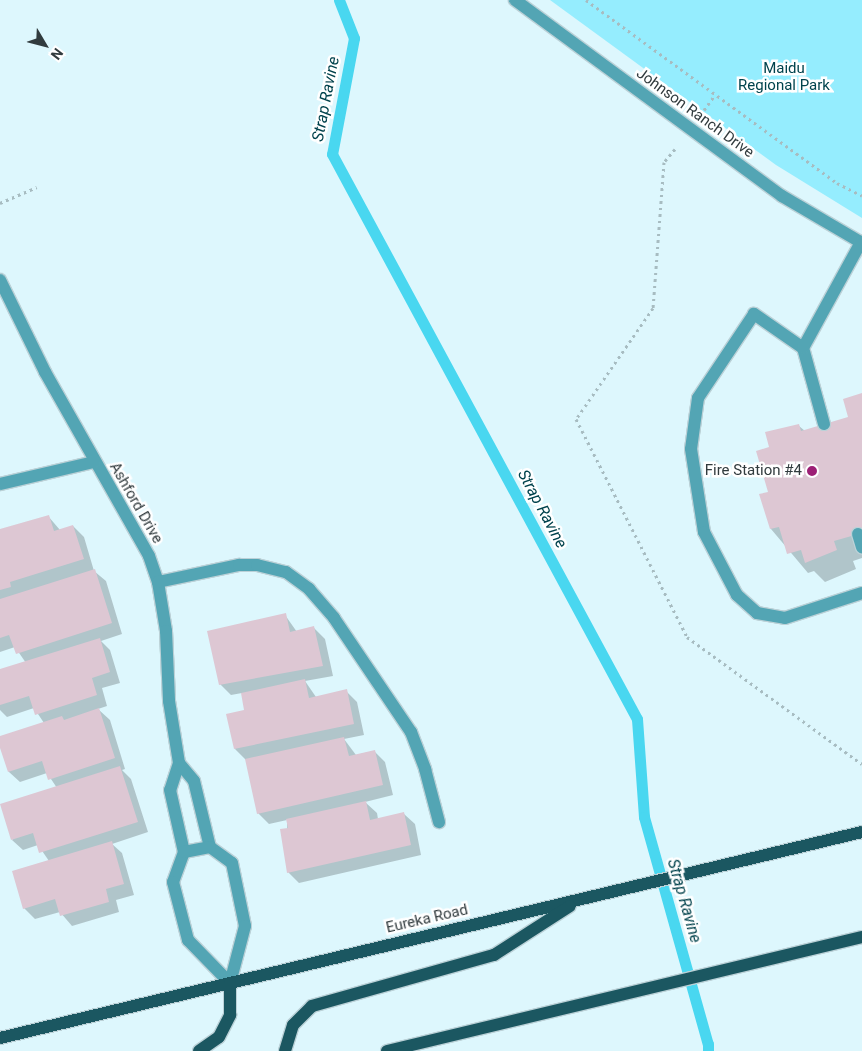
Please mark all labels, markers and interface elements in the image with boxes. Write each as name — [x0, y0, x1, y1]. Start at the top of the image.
north arrow — [20, 20, 70, 70]
text: N — [48, 45, 66, 63]
water label: Strap Ravine — [308, 55, 344, 143]
park label: Maidu Regional Park — [738, 59, 830, 94]
street label: Johnson Ranch Drive — [633, 64, 757, 162]
street label: Ashford Drive — [106, 459, 166, 547]
place label: Fire Station #4 — [705, 462, 802, 480]
marker: Fire Station #4 — [806, 465, 818, 477]
water label: Strap Ravine — [513, 466, 571, 552]
water label: Strap Ravine — [663, 857, 705, 945]
street label: Eureka Road — [384, 901, 470, 937]

